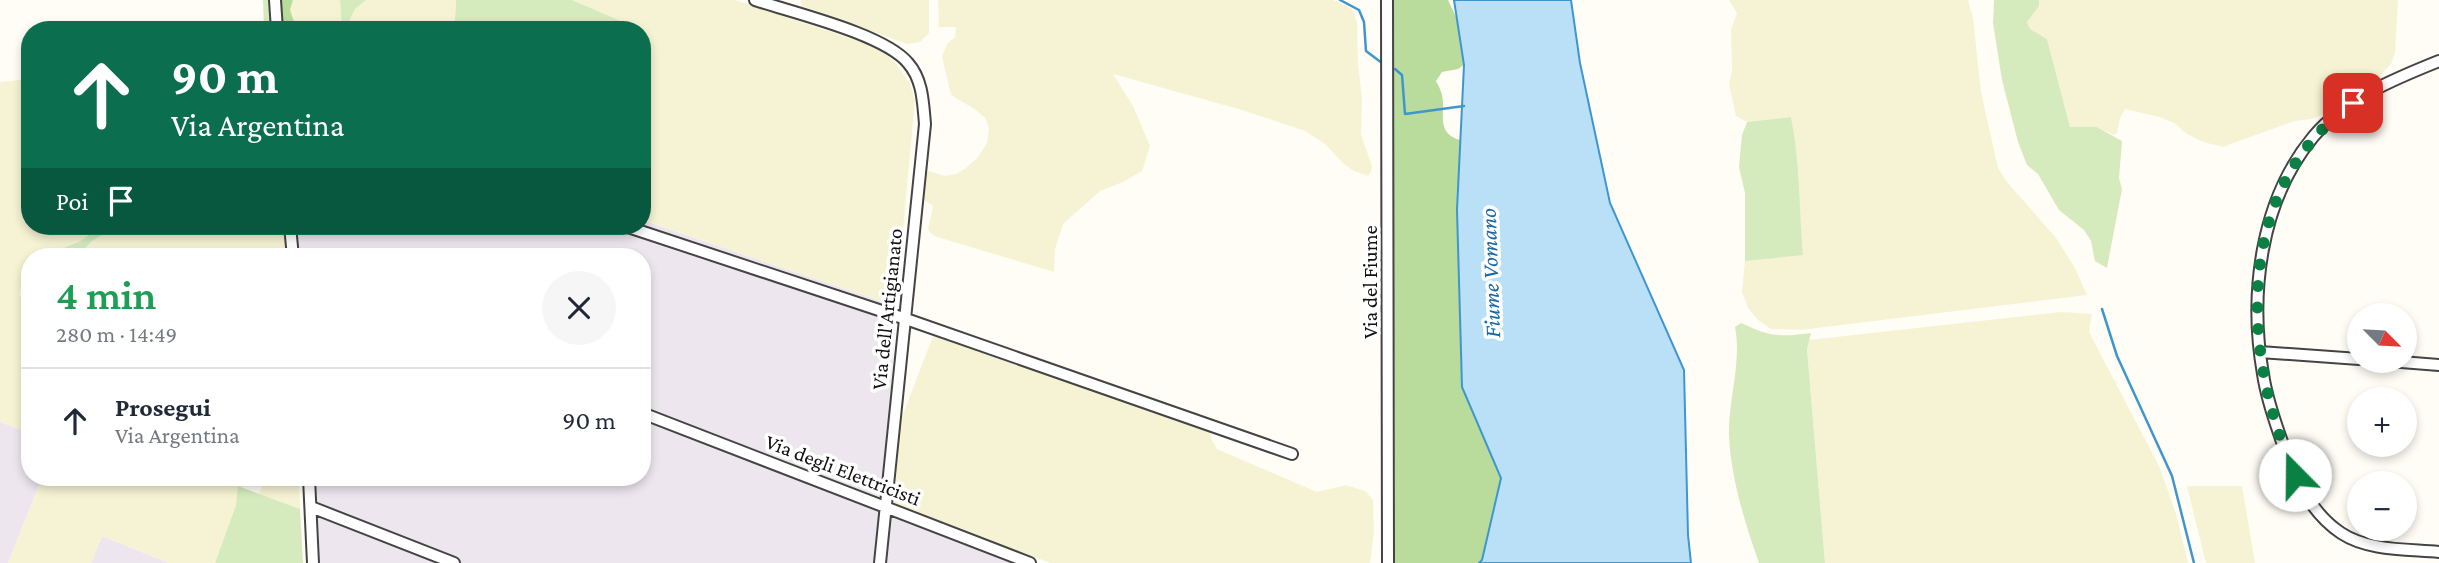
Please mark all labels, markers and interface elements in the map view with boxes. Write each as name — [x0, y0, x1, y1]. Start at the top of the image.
icon: ahead — [56, 49, 147, 140]
text: 90 m — [171, 49, 278, 104]
pin — [2323, 73, 2383, 133]
icon: arrive — [2334, 84, 2372, 122]
text: Via Argentina — [171, 107, 344, 143]
icon: arrive — [102, 182, 140, 220]
text: Poi — [56, 187, 88, 216]
water label: Fiume Vomano — [1475, 207, 1505, 338]
street label: Via del Fiume — [1358, 225, 1382, 339]
street label: Via dell'Artigianato — [867, 227, 907, 391]
text: 4 min — [56, 271, 156, 318]
button: close — [542, 271, 616, 345]
north arrow — [2347, 303, 2417, 373]
map controls — [2347, 303, 2417, 541]
text: 280 m · 14:49 — [56, 321, 177, 347]
button: + — [2347, 387, 2417, 457]
text: Prosegui — [115, 393, 211, 422]
icon: ahead — [56, 402, 94, 440]
text: 90 m — [562, 406, 616, 435]
text: Via Argentina — [115, 422, 240, 448]
street label: Via degli Elettricisti — [762, 429, 924, 511]
position arrow — [2258, 438, 2332, 512]
button: − — [2347, 471, 2417, 541]

